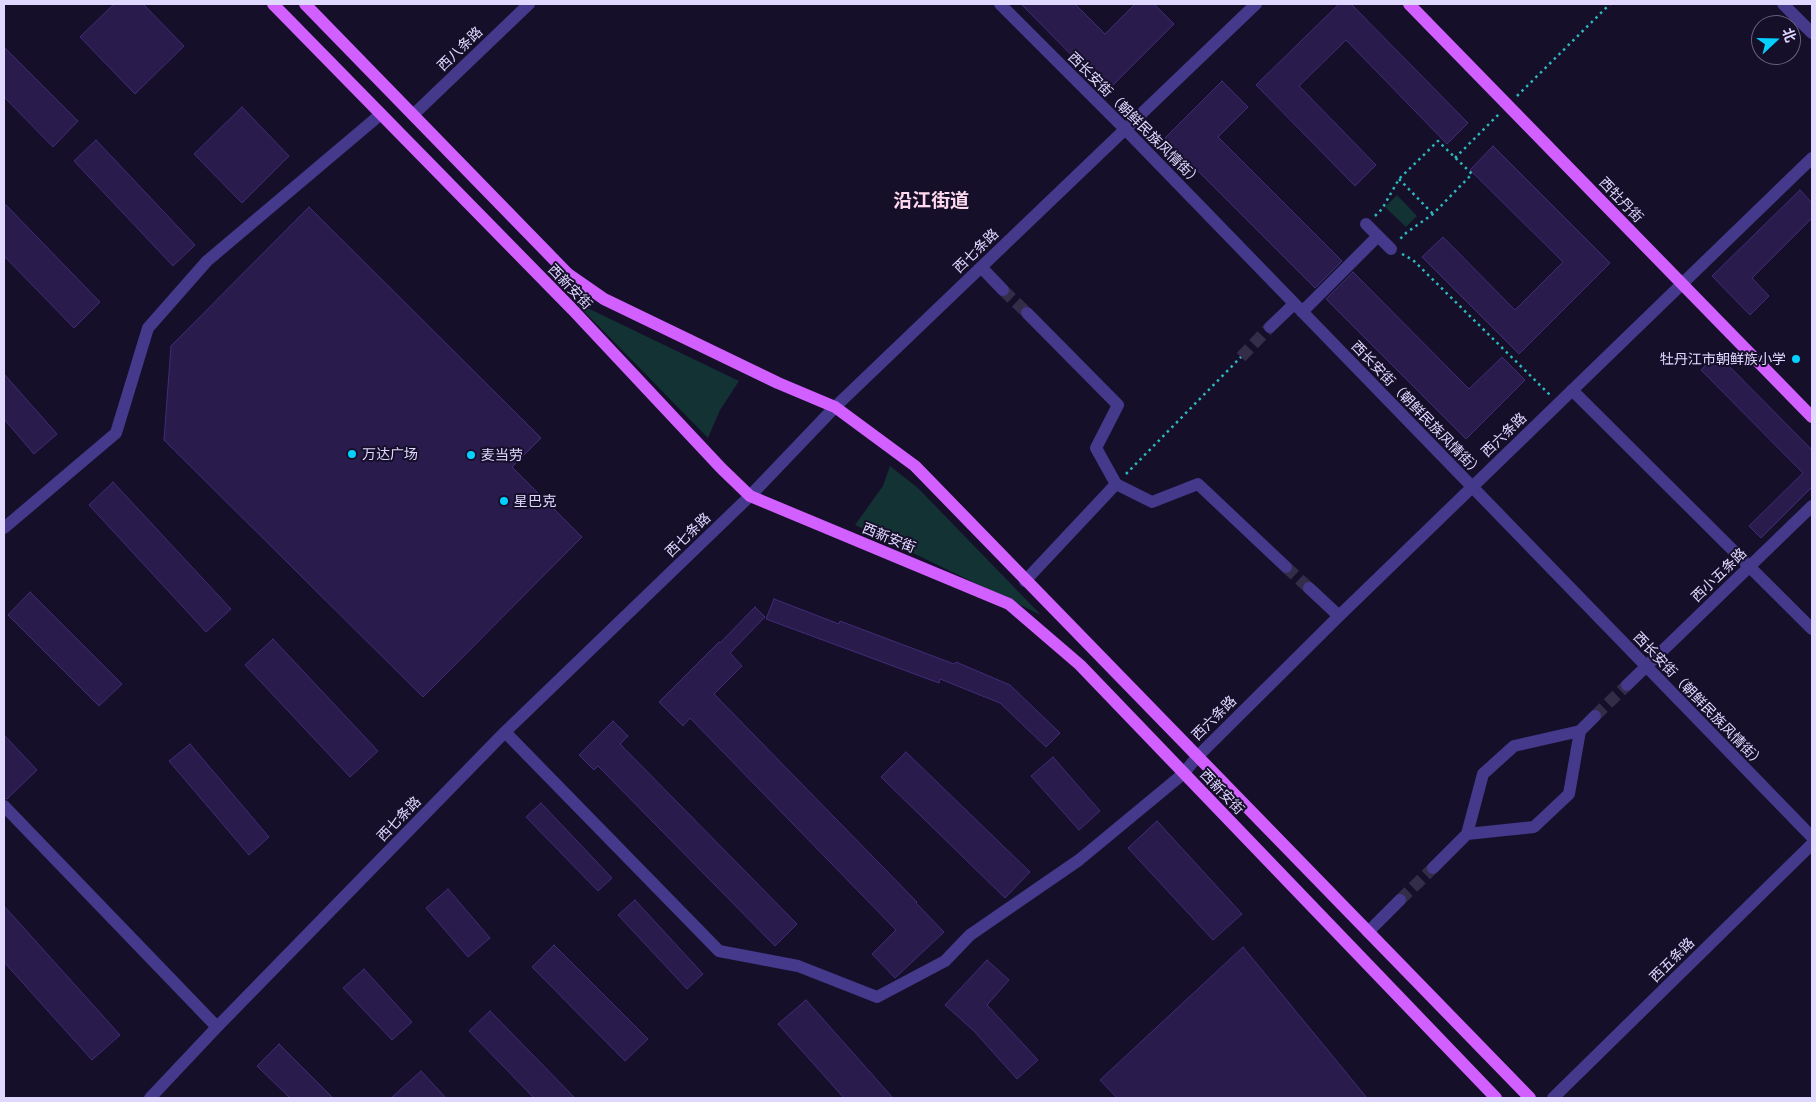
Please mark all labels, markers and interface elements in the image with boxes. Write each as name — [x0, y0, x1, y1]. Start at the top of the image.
north arrow — [1751, 15, 1801, 65]
street label: 西八条路 — [434, 24, 486, 74]
text: 北 — [1779, 26, 1799, 44]
street label: 西长安街（朝鲜民族风情街） — [1065, 49, 1205, 189]
street label: 西牡丹街 — [1596, 174, 1646, 226]
district label: 沿江街道 — [893, 190, 969, 212]
street label: 西七条路 — [950, 226, 1002, 276]
street label: 西新安街 — [545, 261, 595, 313]
street label: 西长安街（朝鲜民族风情街） — [1348, 338, 1486, 480]
place label: 牡丹江市朝鲜族小学 — [1660, 351, 1786, 367]
marker: 牡丹江市朝鲜族小学 — [1790, 353, 1802, 365]
street label: 西六条路 — [1478, 410, 1530, 460]
place label: 万达广场 — [362, 446, 418, 462]
place label: 麦当劳 — [481, 447, 523, 463]
marker: 万达广场 — [346, 448, 358, 460]
marker: 麦当劳 — [465, 449, 477, 461]
place label: 星巴克 — [514, 493, 556, 509]
marker: 星巴克 — [498, 495, 510, 507]
street label: 西七条路 — [662, 510, 714, 560]
street label: 西新安街 — [860, 520, 918, 556]
street label: 西小五条路 — [1688, 545, 1750, 605]
street label: 西长安街（朝鲜民族风情街） — [1630, 629, 1768, 771]
street label: 西六条路 — [1188, 692, 1240, 744]
street label: 西新安街 — [1197, 766, 1247, 818]
street label: 西七条路 — [374, 793, 424, 845]
street label: 西五条路 — [1646, 934, 1698, 986]

